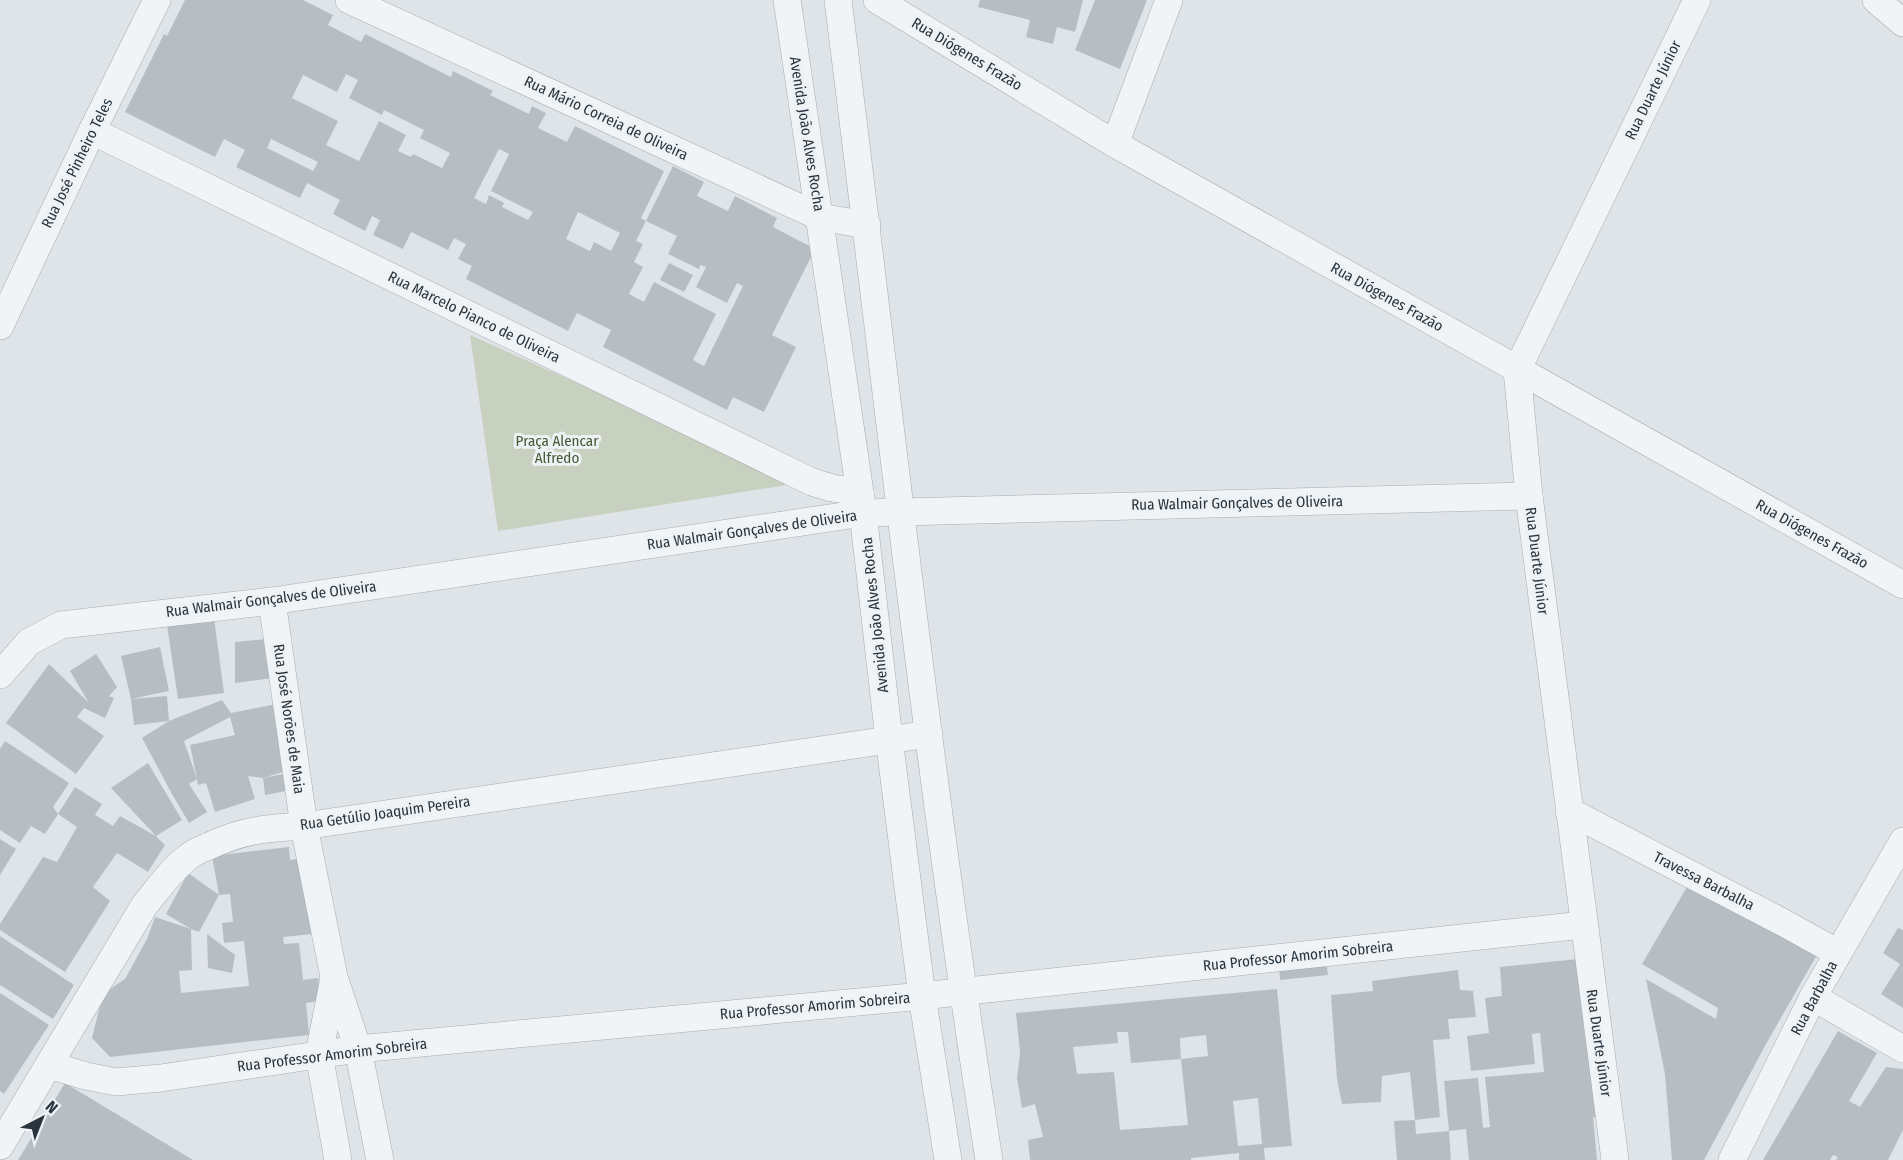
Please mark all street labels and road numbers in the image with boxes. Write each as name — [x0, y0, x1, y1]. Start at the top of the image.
street label: Rua Diógenes Frazão — [908, 14, 1026, 94]
street label: Rua Duarte Júnior — [1621, 37, 1685, 143]
street label: Avenida João Alves Rocha — [786, 55, 828, 213]
street label: Rua Mário Correia de Oliveira — [521, 72, 691, 164]
street label: Rua José Pinheiro Teles — [38, 95, 116, 231]
street label: Rua Diógenes Frazão — [1328, 259, 1447, 335]
street label: Rua Marcelo Pianco de Oliveira — [385, 267, 563, 367]
street label: Rua Walmair Gonçalves de Oliveira — [1131, 492, 1343, 514]
street label: Rua Diógenes Frazão — [1753, 496, 1872, 572]
street label: Rua Walmair Gonçalves de Oliveira — [646, 506, 858, 554]
street label: Rua Duarte Júnior — [1521, 506, 1553, 617]
street label: Avenida João Alves Rocha — [858, 536, 892, 694]
street label: Rua Walmair Gonçalves de Oliveira — [165, 577, 377, 621]
street label: Rua José Norões de Maia — [270, 643, 308, 795]
street label: Rua Getúlio Joaquim Pereira — [299, 792, 471, 834]
street label: Travessa Barbalha — [1651, 848, 1757, 914]
street label: Rua Professor Amorim Sobreira — [1202, 937, 1394, 975]
street label: Rua Barbalha — [1787, 958, 1841, 1038]
street label: Rua Duarte Júnior — [1583, 988, 1616, 1099]
street label: Rua Professor Amorim Sobreira — [719, 989, 911, 1023]
street label: Rua Professor Amorim Sobreira — [236, 1034, 428, 1076]

